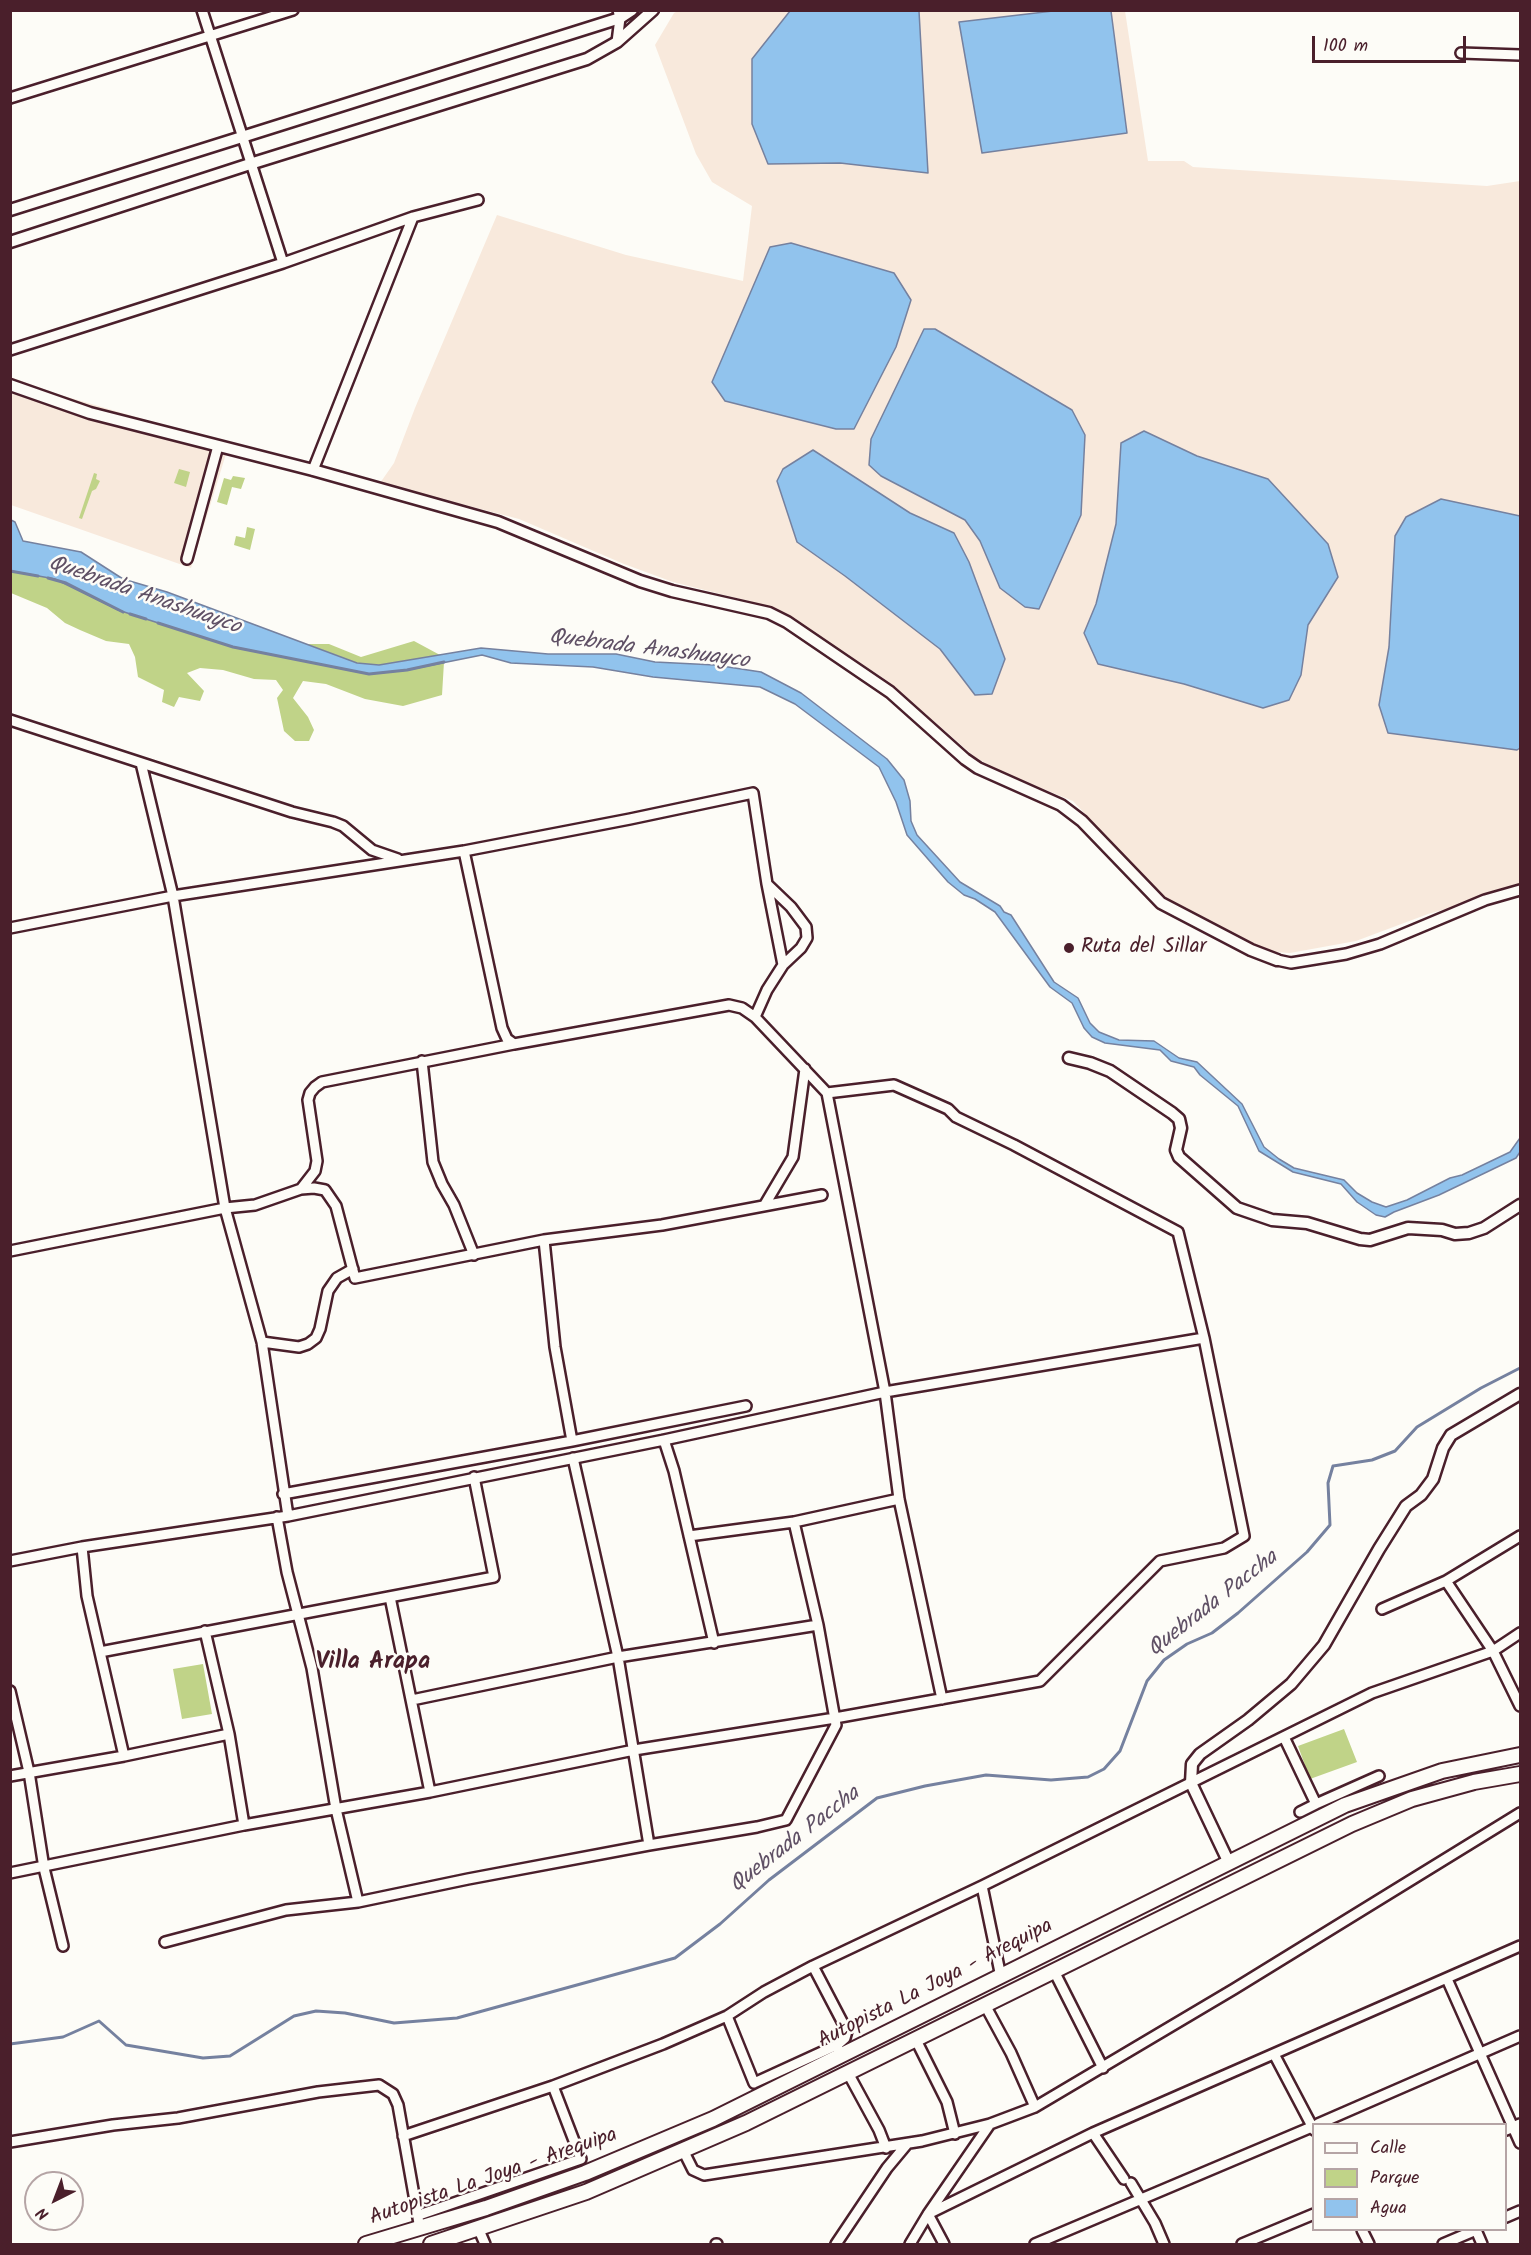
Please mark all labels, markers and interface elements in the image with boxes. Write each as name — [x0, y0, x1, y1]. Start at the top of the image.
scale bar — [1315, 24, 1470, 62]
text: 100 m — [1323, 32, 1368, 61]
water label: Quebrada Anashuayco — [44, 552, 244, 642]
water label: Quebrada Anashuayco — [547, 626, 751, 676]
place label: Ruta del Sillar — [1081, 935, 1206, 961]
marker: Ruta del Sillar — [1062, 941, 1076, 955]
water label: Quebrada Paccha — [1144, 1546, 1284, 1664]
district label: Villa Arapa — [316, 1650, 430, 1678]
water label: Quebrada Paccha — [726, 1782, 866, 1900]
street label: Autopista La Joya - Arequipa — [814, 1915, 1058, 2055]
legend — [1312, 2123, 1507, 2231]
street label: Autopista La Joya - Arequipa — [367, 2124, 621, 2232]
text: Calle — [1370, 2134, 1406, 2163]
text: Parque — [1370, 2164, 1419, 2193]
north arrow — [24, 2171, 84, 2231]
text: Agua — [1370, 2194, 1407, 2223]
text: N — [31, 2201, 55, 2226]

